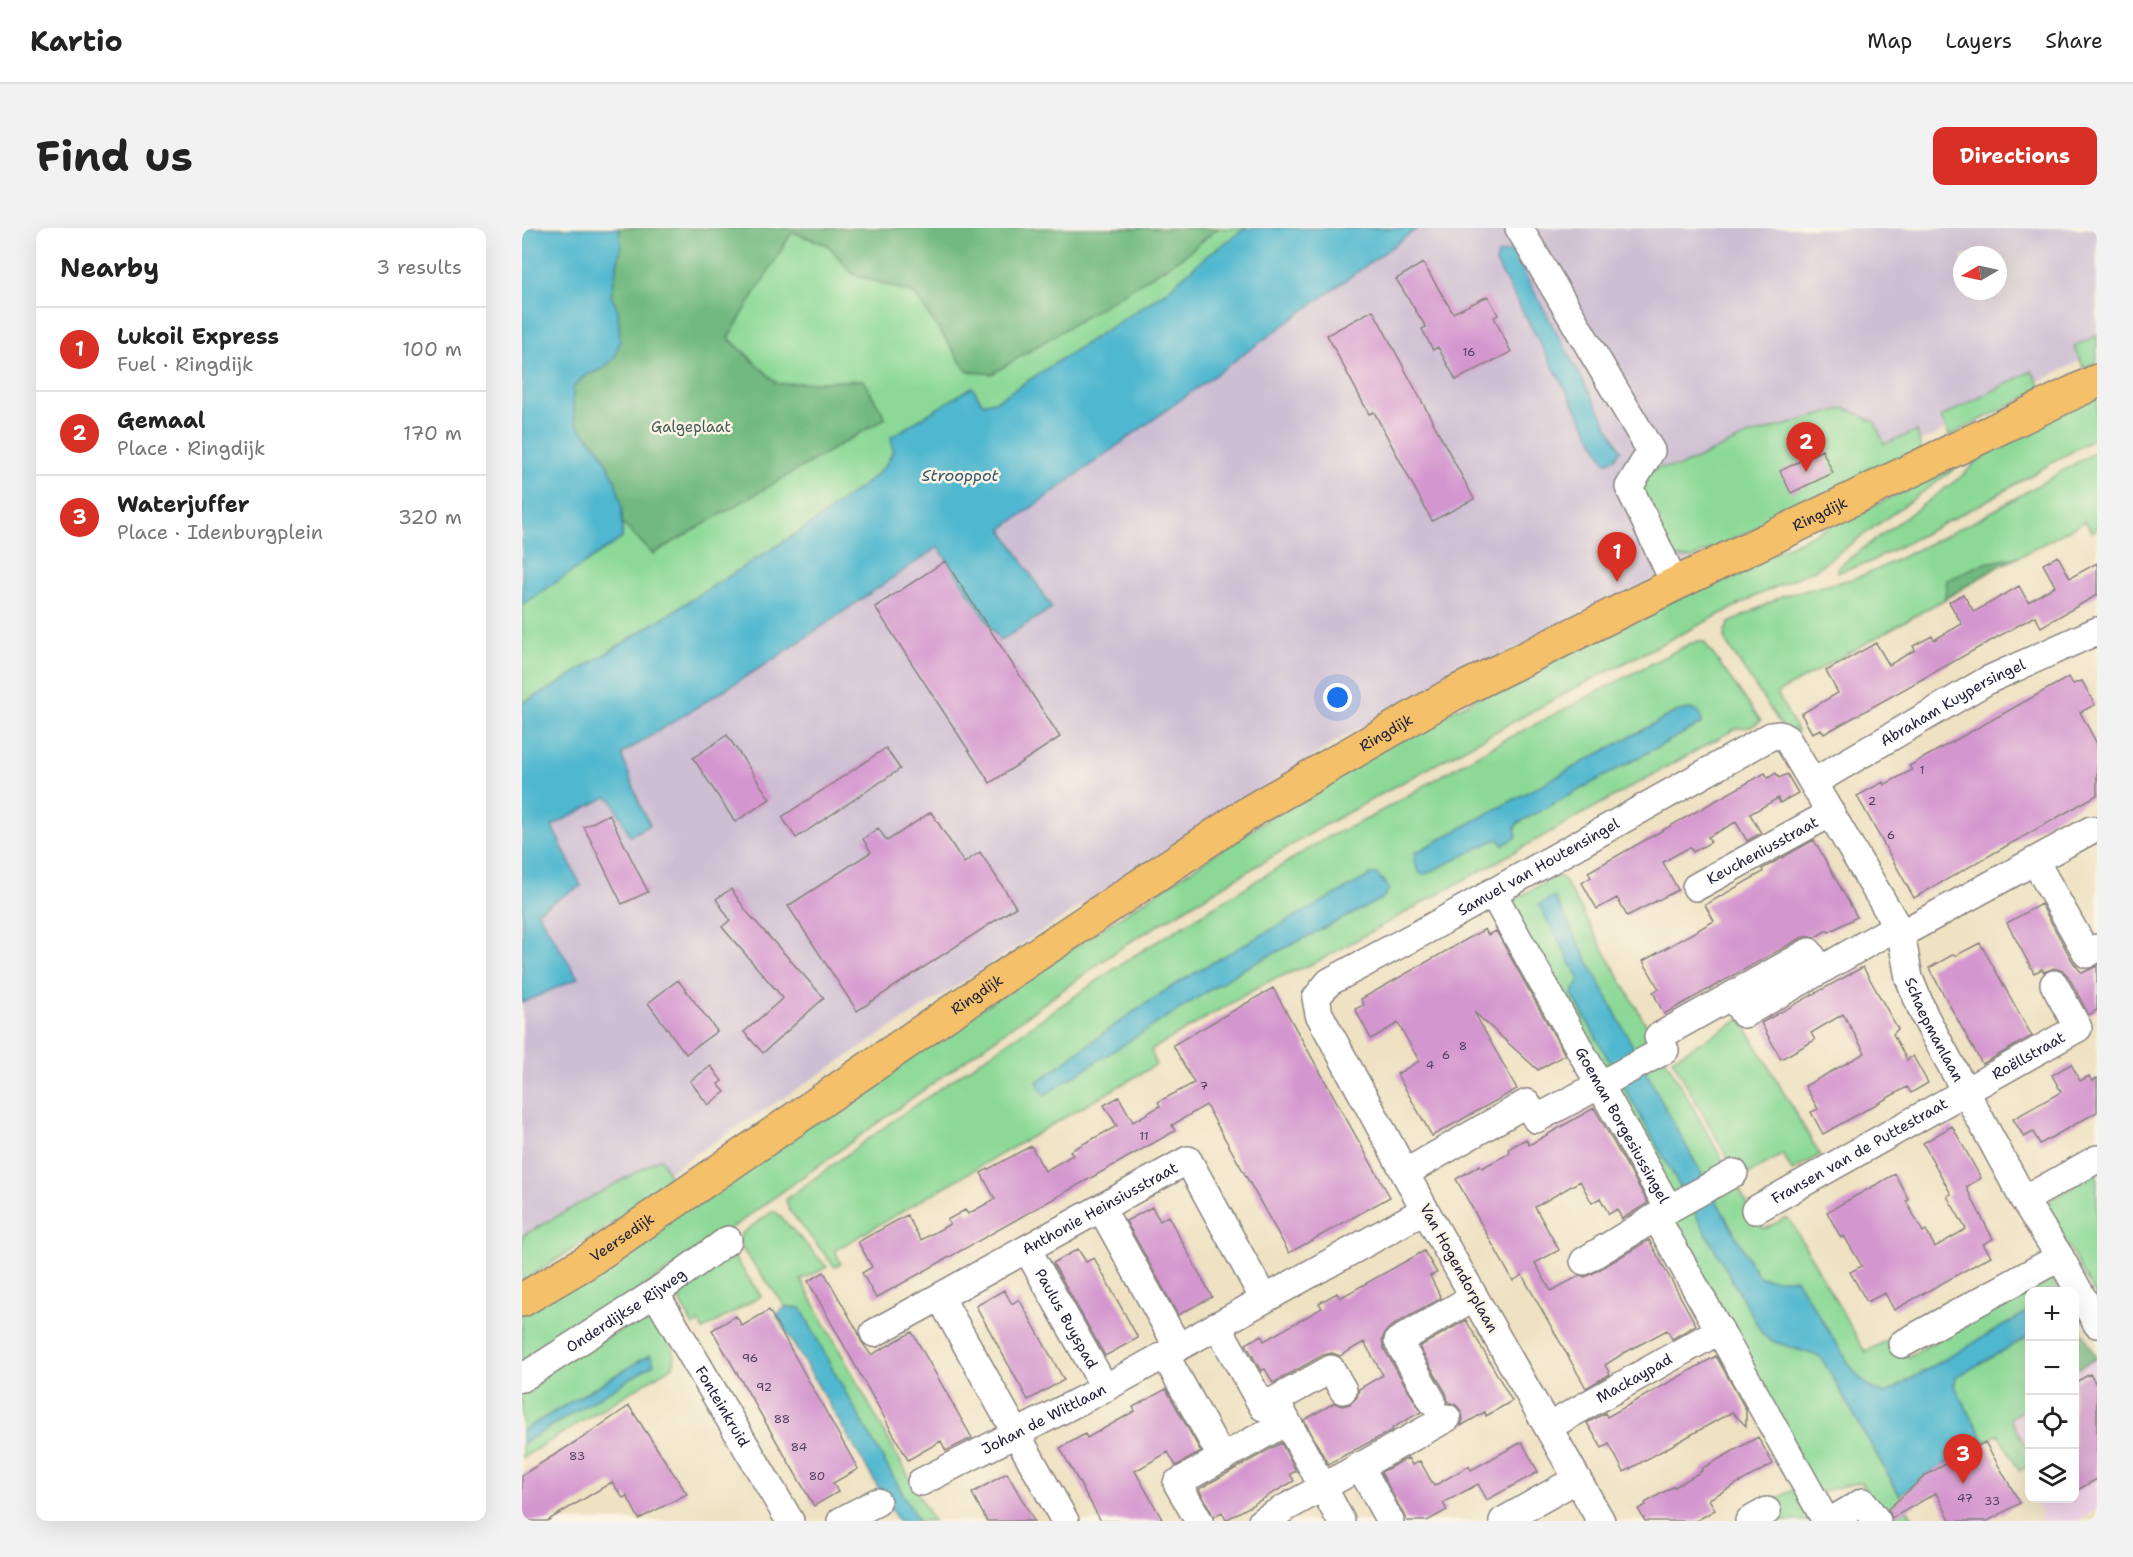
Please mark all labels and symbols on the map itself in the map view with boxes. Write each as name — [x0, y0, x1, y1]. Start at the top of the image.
north arrow — [1953, 246, 2007, 300]
house number: 16 — [1462, 344, 1476, 360]
park label: Galgeplaat — [651, 417, 731, 437]
pin: 2 — [1786, 422, 1826, 472]
water label: Strooppot — [921, 465, 999, 486]
street label: Ringdijk — [1789, 493, 1851, 536]
pin: 1 — [1598, 532, 1636, 582]
street label: Abraham Kuypersingel — [1877, 654, 2029, 751]
your location — [1323, 683, 1352, 712]
street label: Ringdijk — [1356, 709, 1416, 756]
house number: 1 — [1919, 762, 1925, 778]
house number: 2 — [1868, 793, 1876, 809]
street label: Keucheniusstraat — [1703, 812, 1822, 889]
street label: Samuel van Houtensingel — [1454, 813, 1623, 921]
house number: 6 — [1887, 827, 1895, 843]
street label: Ringdijk — [947, 970, 1007, 1019]
street label: Schaepmanlaan — [1900, 974, 1968, 1085]
street label: Roëllstraat — [1988, 1027, 2069, 1084]
house number: 8 — [1459, 1038, 1467, 1054]
street label: Goeman Borgesiussingel — [1571, 1043, 1674, 1207]
house number: 6 — [1442, 1047, 1450, 1063]
house number: 4 — [1426, 1057, 1434, 1073]
house number: 7 — [1200, 1078, 1208, 1094]
street label: Fransen van de Puttestraat — [1768, 1094, 1951, 1209]
house number: 11 — [1139, 1128, 1149, 1144]
street label: Anthonie Heinsiusstraat — [1019, 1158, 1181, 1259]
street label: Van Hogendorplaan — [1415, 1200, 1503, 1336]
street label: Veersedijk — [586, 1208, 658, 1267]
street label: Onderdijkse Rijweg — [562, 1264, 690, 1357]
street label: Paulus Buyspad — [1030, 1265, 1102, 1373]
street label: Mackaypad — [1593, 1349, 1676, 1408]
house number: 96 — [742, 1350, 758, 1366]
street label: Fonteinkruid — [691, 1362, 754, 1451]
house number: 92 — [756, 1379, 772, 1395]
street label: Johan de Wittlaan — [978, 1379, 1109, 1459]
house number: 88 — [774, 1411, 790, 1427]
pin: 3 — [1944, 1434, 1982, 1484]
house number: 84 — [791, 1439, 807, 1455]
house number: 83 — [569, 1448, 585, 1464]
house number: 80 — [809, 1468, 825, 1484]
house number: 47 — [1957, 1490, 1973, 1506]
house number: 33 — [1984, 1493, 2000, 1509]

